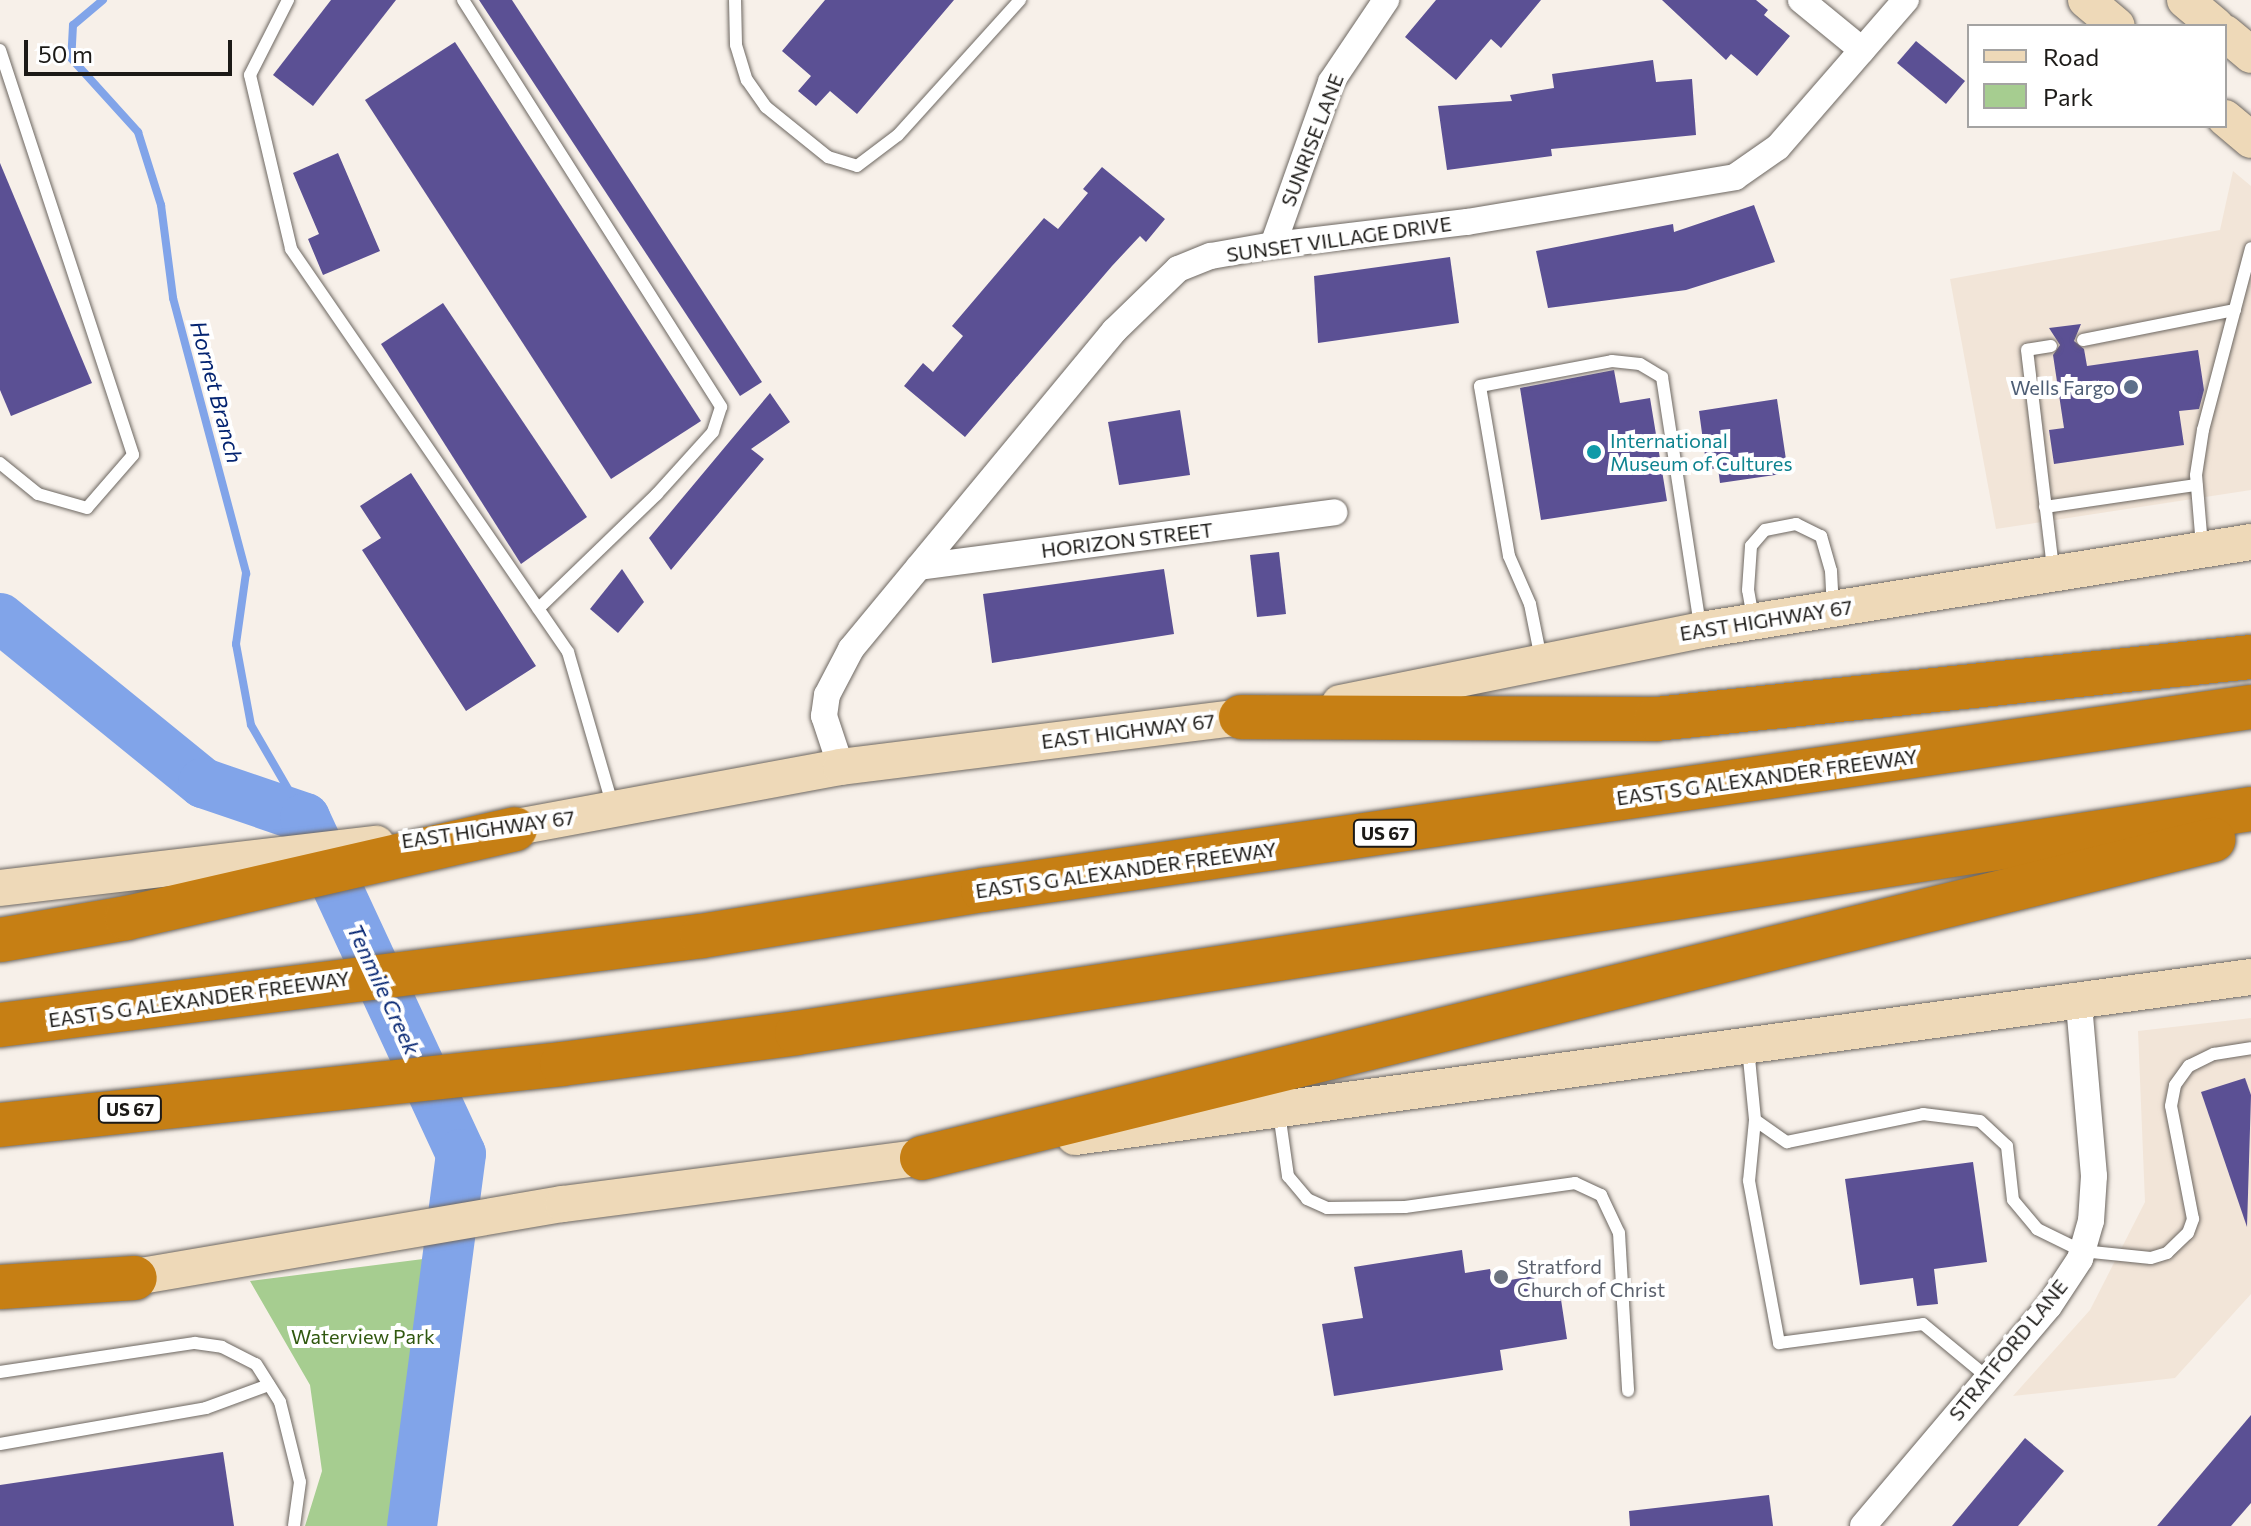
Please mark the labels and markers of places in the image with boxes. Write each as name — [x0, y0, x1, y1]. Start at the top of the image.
place label: Wells Fargo — [2010, 375, 2115, 399]
marker: Wells Fargo — [2122, 378, 2140, 396]
place label: International Museum of Cultures — [1610, 428, 1793, 475]
marker: International Museum of Cultures — [1585, 443, 1603, 461]
place label: Stratford Church of Christ — [1517, 1254, 1665, 1301]
marker: Stratford Church of Christ — [1492, 1268, 1510, 1286]

